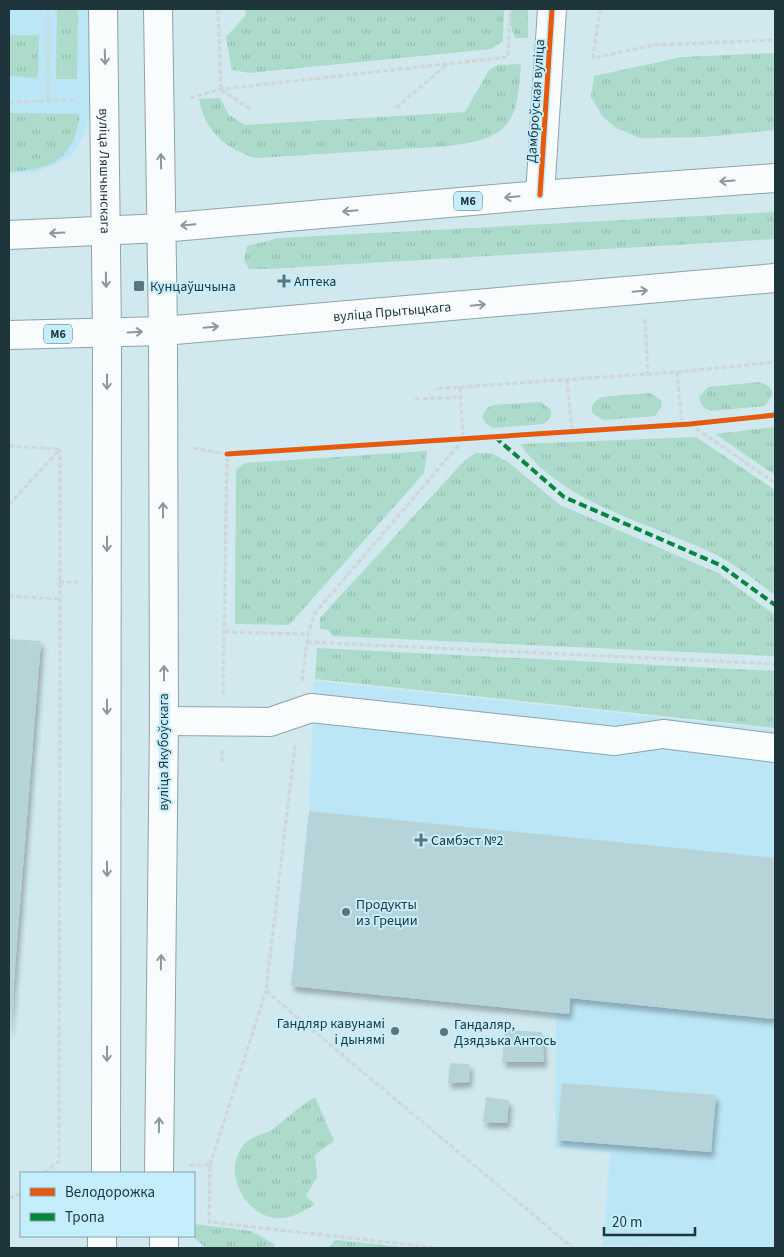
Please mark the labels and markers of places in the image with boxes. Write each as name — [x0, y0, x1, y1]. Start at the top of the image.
place label: Аптека — [294, 272, 336, 292]
marker: Аптека — [278, 275, 290, 287]
place label: Кунцаўшчына — [150, 277, 236, 297]
marker: Кунцаўшчына — [132, 279, 146, 293]
place label: Самбэст №2 — [431, 831, 504, 851]
marker: Самбэст №2 — [415, 834, 427, 846]
place label: Продукты из Греции — [356, 895, 418, 931]
marker: Продукты из Греции — [340, 906, 352, 918]
place label: Гандляр кавунамі і дынямі — [277, 1014, 385, 1050]
place label: Гандаляр, Дзядзька Антось — [454, 1015, 557, 1051]
marker: Гандляр кавунамі і дынямі — [389, 1025, 401, 1037]
marker: Гандаляр, Дзядзька Антось — [438, 1026, 450, 1038]

